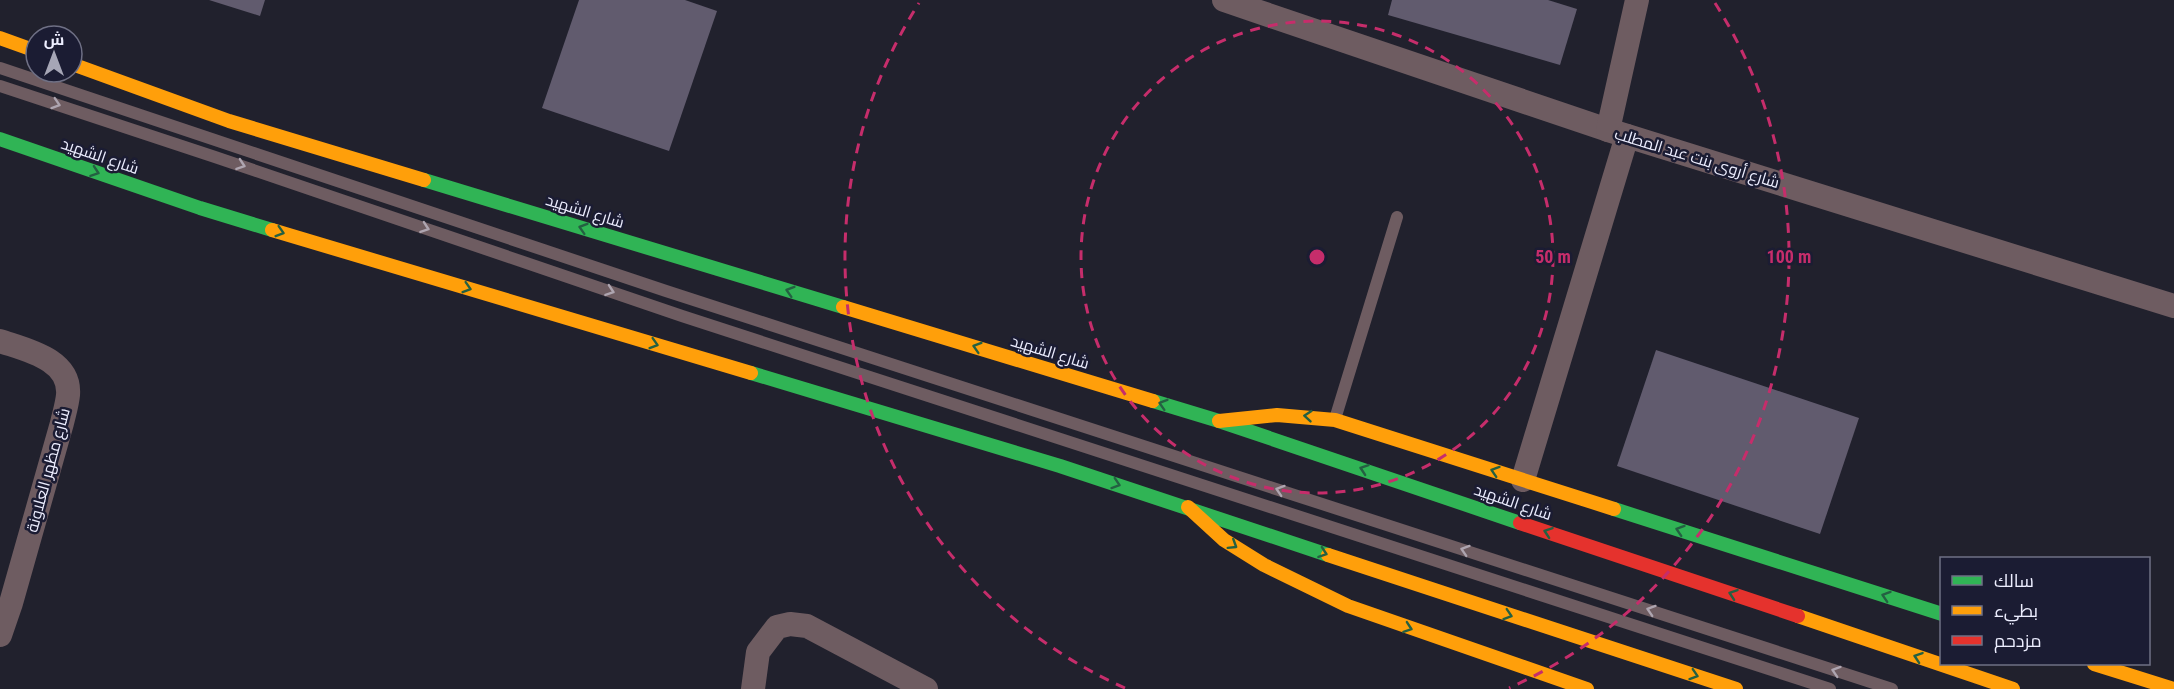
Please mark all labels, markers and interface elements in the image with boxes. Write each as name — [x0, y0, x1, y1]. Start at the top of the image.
north arrow — [24, 24, 84, 84]
text: ش — [44, 30, 64, 49]
one-way arrow — [50, 97, 61, 109]
street label: شارع أروى بنت عبد المطلب — [1612, 124, 1782, 194]
street label: شارع الشهيد — [58, 134, 141, 180]
one-way arrow — [235, 158, 246, 171]
one-way arrow — [89, 164, 100, 177]
street label: شارع الشهيد — [543, 190, 626, 234]
one-way arrow — [419, 221, 430, 234]
one-way arrow — [578, 223, 589, 235]
one-way arrow — [275, 225, 285, 237]
text: 50 m — [1535, 246, 1571, 267]
text: 100 m — [1767, 246, 1811, 267]
centre of rings — [1307, 247, 1327, 267]
one-way arrow — [461, 281, 472, 293]
one-way arrow — [604, 284, 615, 297]
one-way arrow — [785, 286, 796, 298]
street label: شارع الشهيد — [1008, 331, 1091, 375]
one-way arrow — [648, 337, 659, 349]
one-way arrow — [972, 342, 983, 355]
one-way arrow — [1158, 399, 1169, 411]
street label: شارع مظهر العلاونة — [22, 406, 76, 535]
one-way arrow — [1303, 410, 1312, 423]
one-way arrow — [1359, 464, 1370, 477]
one-way arrow — [1490, 465, 1501, 478]
one-way arrow — [1110, 476, 1121, 489]
street label: شارع الشهيد — [1471, 480, 1554, 526]
one-way arrow — [1275, 485, 1286, 497]
one-way arrow — [1675, 525, 1686, 537]
one-way arrow — [1543, 526, 1554, 539]
one-way arrow — [1226, 538, 1237, 549]
one-way arrow — [1317, 545, 1328, 558]
one-way arrow — [1460, 545, 1471, 557]
legend — [1940, 557, 2150, 665]
text: سالك — [1994, 570, 2034, 591]
one-way arrow — [1728, 589, 1739, 602]
one-way arrow — [1881, 591, 1892, 604]
text: بطيء — [1994, 600, 2038, 625]
one-way arrow — [1646, 605, 1657, 618]
one-way arrow — [1502, 607, 1513, 620]
one-way arrow — [1402, 621, 1413, 634]
text: مزدحم — [1994, 630, 2042, 653]
one-way arrow — [1913, 651, 1924, 664]
one-way arrow — [1831, 666, 1842, 678]
one-way arrow — [1688, 668, 1699, 681]

